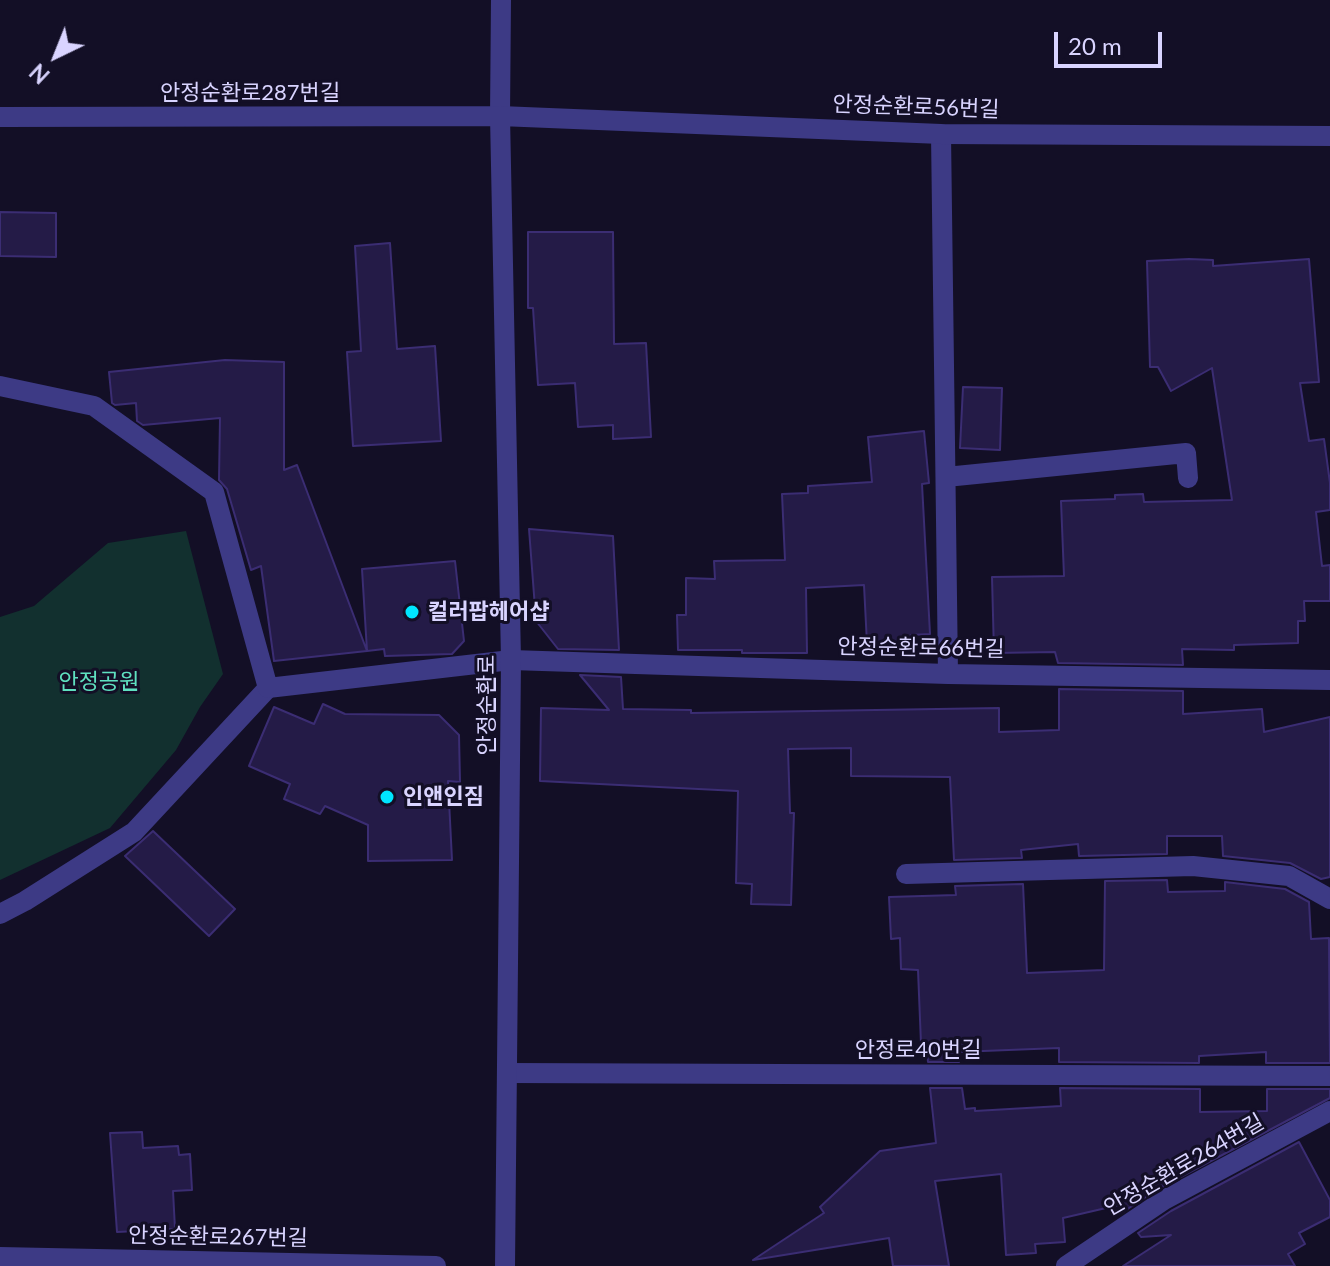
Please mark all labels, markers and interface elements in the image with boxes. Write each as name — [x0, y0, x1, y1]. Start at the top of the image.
north arrow — [16, 16, 96, 96]
scale bar — [1058, 16, 1166, 66]
text: 20 m — [1068, 31, 1122, 60]
text: N — [24, 58, 55, 90]
street label: 안정순환로287번길 — [160, 80, 340, 106]
street label: 안정순환로56번길 — [832, 91, 1000, 123]
place label: 컬러팝헤어샵 — [428, 599, 549, 625]
marker: 컬러팝헤어샵 — [403, 603, 421, 621]
street label: 안정순환로66번길 — [837, 633, 1005, 663]
street label: 안정순환로 — [474, 654, 500, 756]
park label: 안정공원 — [59, 669, 139, 695]
place label: 인앤인짐 — [403, 784, 484, 810]
marker: 인앤인짐 — [378, 788, 396, 806]
street label: 안정로40번길 — [855, 1037, 981, 1063]
street label: 안정순환로264번길 — [1099, 1109, 1269, 1221]
street label: 안정순환로267번길 — [128, 1222, 308, 1252]

